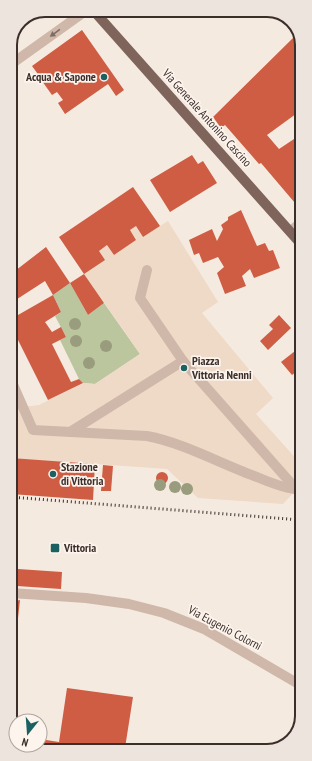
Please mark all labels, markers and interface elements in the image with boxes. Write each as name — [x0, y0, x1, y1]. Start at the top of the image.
one-way arrow — [50, 29, 60, 37]
street label: Via Generale Antonino Cascino — [159, 65, 255, 170]
place label: Acqua & Sapone — [25, 69, 96, 84]
marker: Acqua & Sapone — [99, 72, 109, 82]
place label: Piazza Vittoria Nenni — [191, 353, 252, 382]
marker: Piazza Vittoria Nenni — [179, 363, 189, 373]
place label: Stazione di Vittoria — [61, 459, 103, 488]
marker: Stazione di Vittoria — [48, 469, 58, 479]
place label: Vittoria — [63, 540, 96, 555]
marker: Vittoria — [49, 542, 61, 554]
street label: Via Eugenio Colorni — [185, 601, 265, 653]
north arrow — [8, 713, 48, 753]
text: N — [20, 735, 30, 750]

